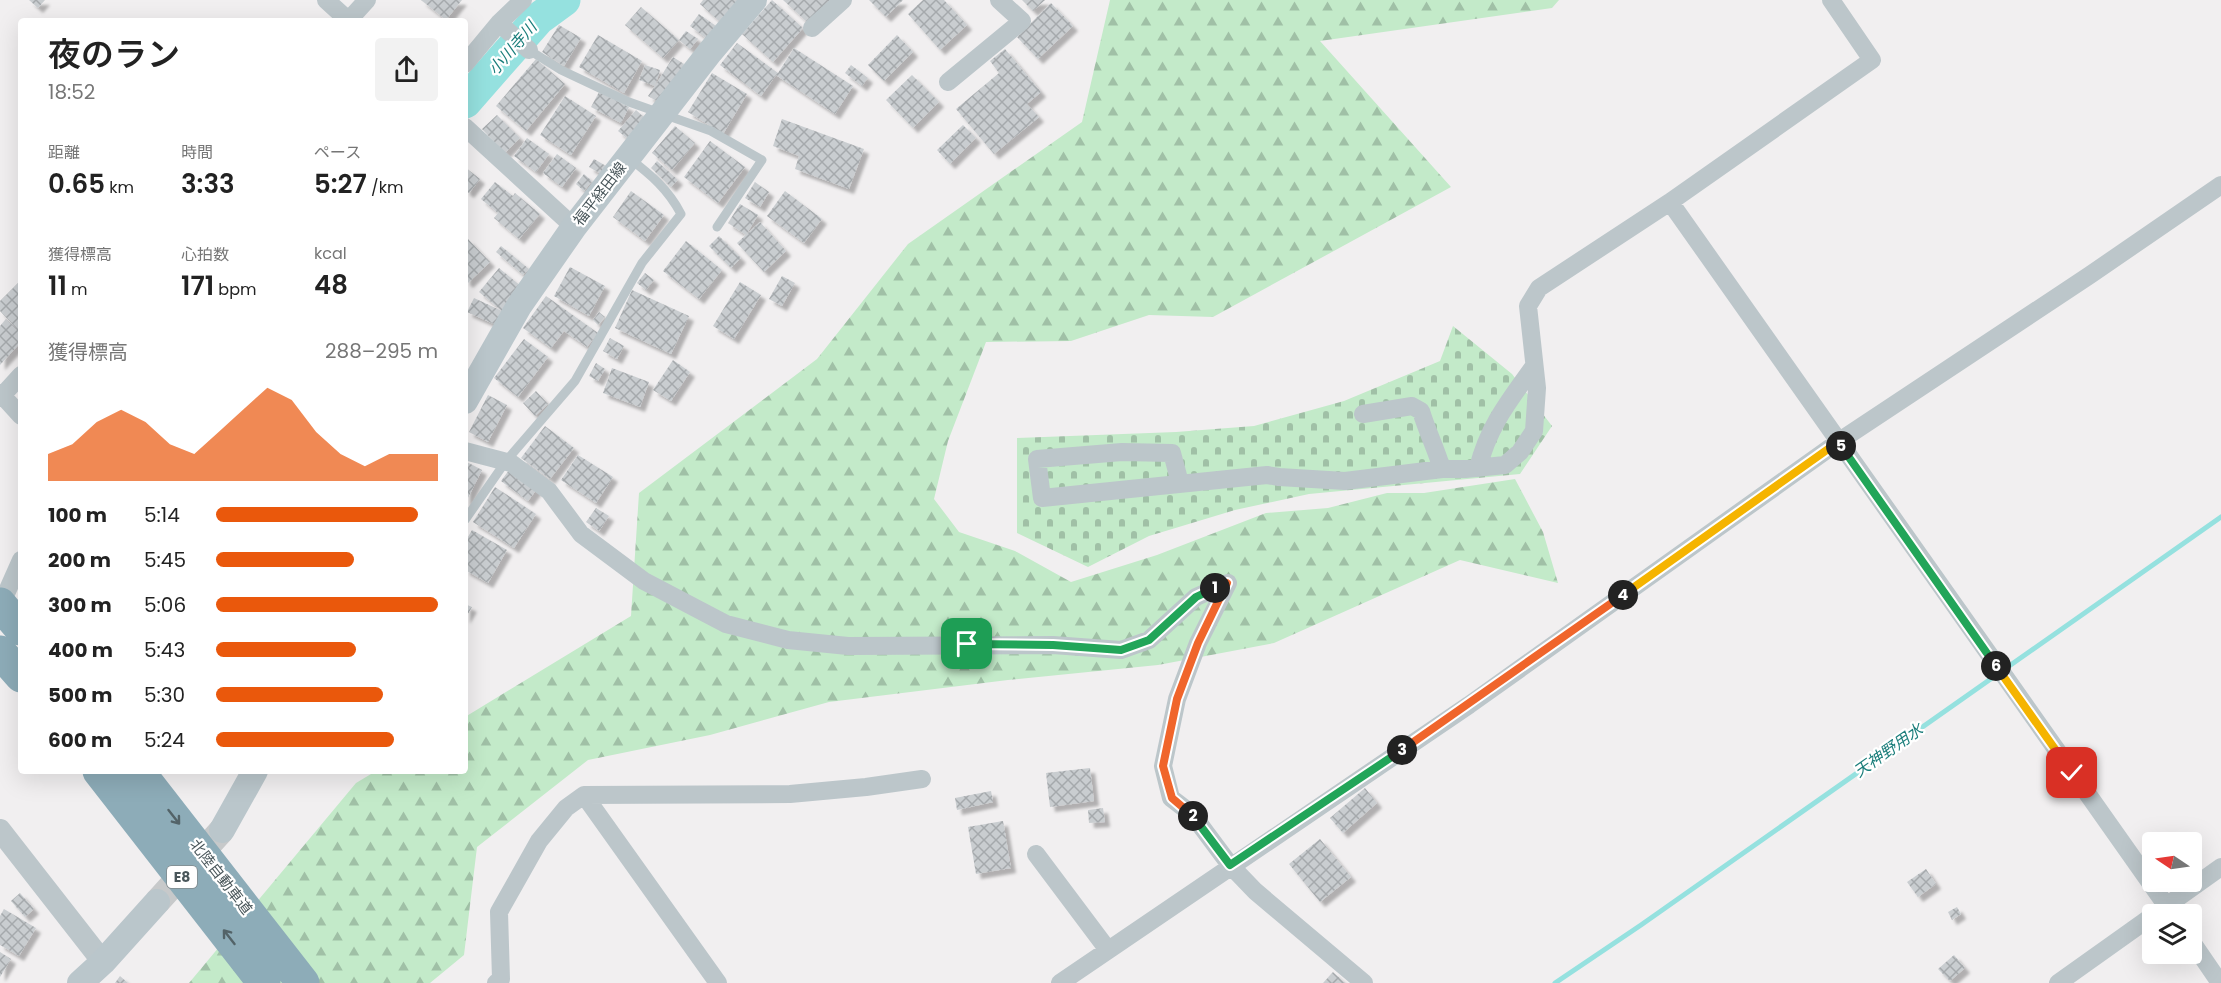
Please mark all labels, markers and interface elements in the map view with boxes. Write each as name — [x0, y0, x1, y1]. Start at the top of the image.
water label: 小川寺川 — [483, 15, 543, 80]
text: 夜のラン — [48, 31, 180, 78]
button: share — [375, 38, 438, 101]
text: 18:52 — [48, 78, 95, 106]
text: 距離 — [48, 141, 80, 164]
text: 時間 — [181, 141, 213, 164]
text: ペース — [314, 141, 361, 164]
street label: 福平経田線 — [568, 158, 631, 230]
text: 0.65 — [48, 166, 105, 202]
text: 3:33 — [181, 166, 235, 202]
text: 5:27 — [314, 166, 367, 202]
text: km — [105, 176, 134, 199]
text: /km — [367, 176, 403, 199]
text: kcal — [314, 242, 347, 265]
text: 獲得標高 — [48, 243, 112, 266]
text: 心拍数 — [181, 243, 229, 266]
text: 48 — [314, 267, 348, 303]
text: 11 — [48, 268, 67, 304]
text: 171 — [181, 268, 214, 304]
text: m — [67, 278, 88, 301]
text: bpm — [214, 278, 256, 301]
text: 288–295 m — [325, 337, 438, 365]
text: 獲得標高 — [48, 338, 128, 366]
pin: 5 — [1826, 431, 1856, 461]
text: 5 — [1836, 434, 1846, 457]
text: 100 m — [48, 501, 107, 529]
text: 5:14 — [144, 501, 180, 529]
text: 200 m — [48, 546, 111, 574]
text: 5:45 — [144, 546, 186, 574]
pin: 1 — [1200, 573, 1230, 603]
text: 1 — [1212, 576, 1218, 599]
pin: 4 — [1608, 580, 1638, 610]
text: 4 — [1618, 583, 1628, 606]
text: 300 m — [48, 591, 112, 619]
text: 5:06 — [144, 591, 186, 619]
pin — [941, 618, 992, 669]
icon: arrive — [950, 627, 983, 660]
text: 400 m — [48, 636, 113, 664]
text: 5:43 — [144, 636, 185, 664]
pin: 6 — [1981, 651, 2011, 681]
text: 6 — [1991, 654, 2001, 677]
text: 500 m — [48, 681, 113, 709]
text: 5:30 — [144, 681, 185, 709]
water label: 天神野用水 — [1849, 717, 1929, 783]
text: 600 m — [48, 726, 112, 754]
text: 5:24 — [144, 726, 185, 754]
pin: 3 — [1387, 735, 1417, 765]
text: 3 — [1397, 738, 1407, 761]
pin — [2046, 747, 2097, 798]
icon: check — [2055, 756, 2088, 789]
pin: 2 — [1178, 801, 1208, 831]
text: 2 — [1188, 804, 1198, 827]
one-way arrow — [168, 808, 181, 824]
north arrow — [2142, 832, 2202, 892]
map controls — [2142, 832, 2202, 964]
street label: 北陸自動車道 — [185, 835, 257, 919]
road number: E8 — [167, 866, 197, 888]
button: layers — [2142, 904, 2202, 964]
one-way arrow — [222, 929, 235, 945]

